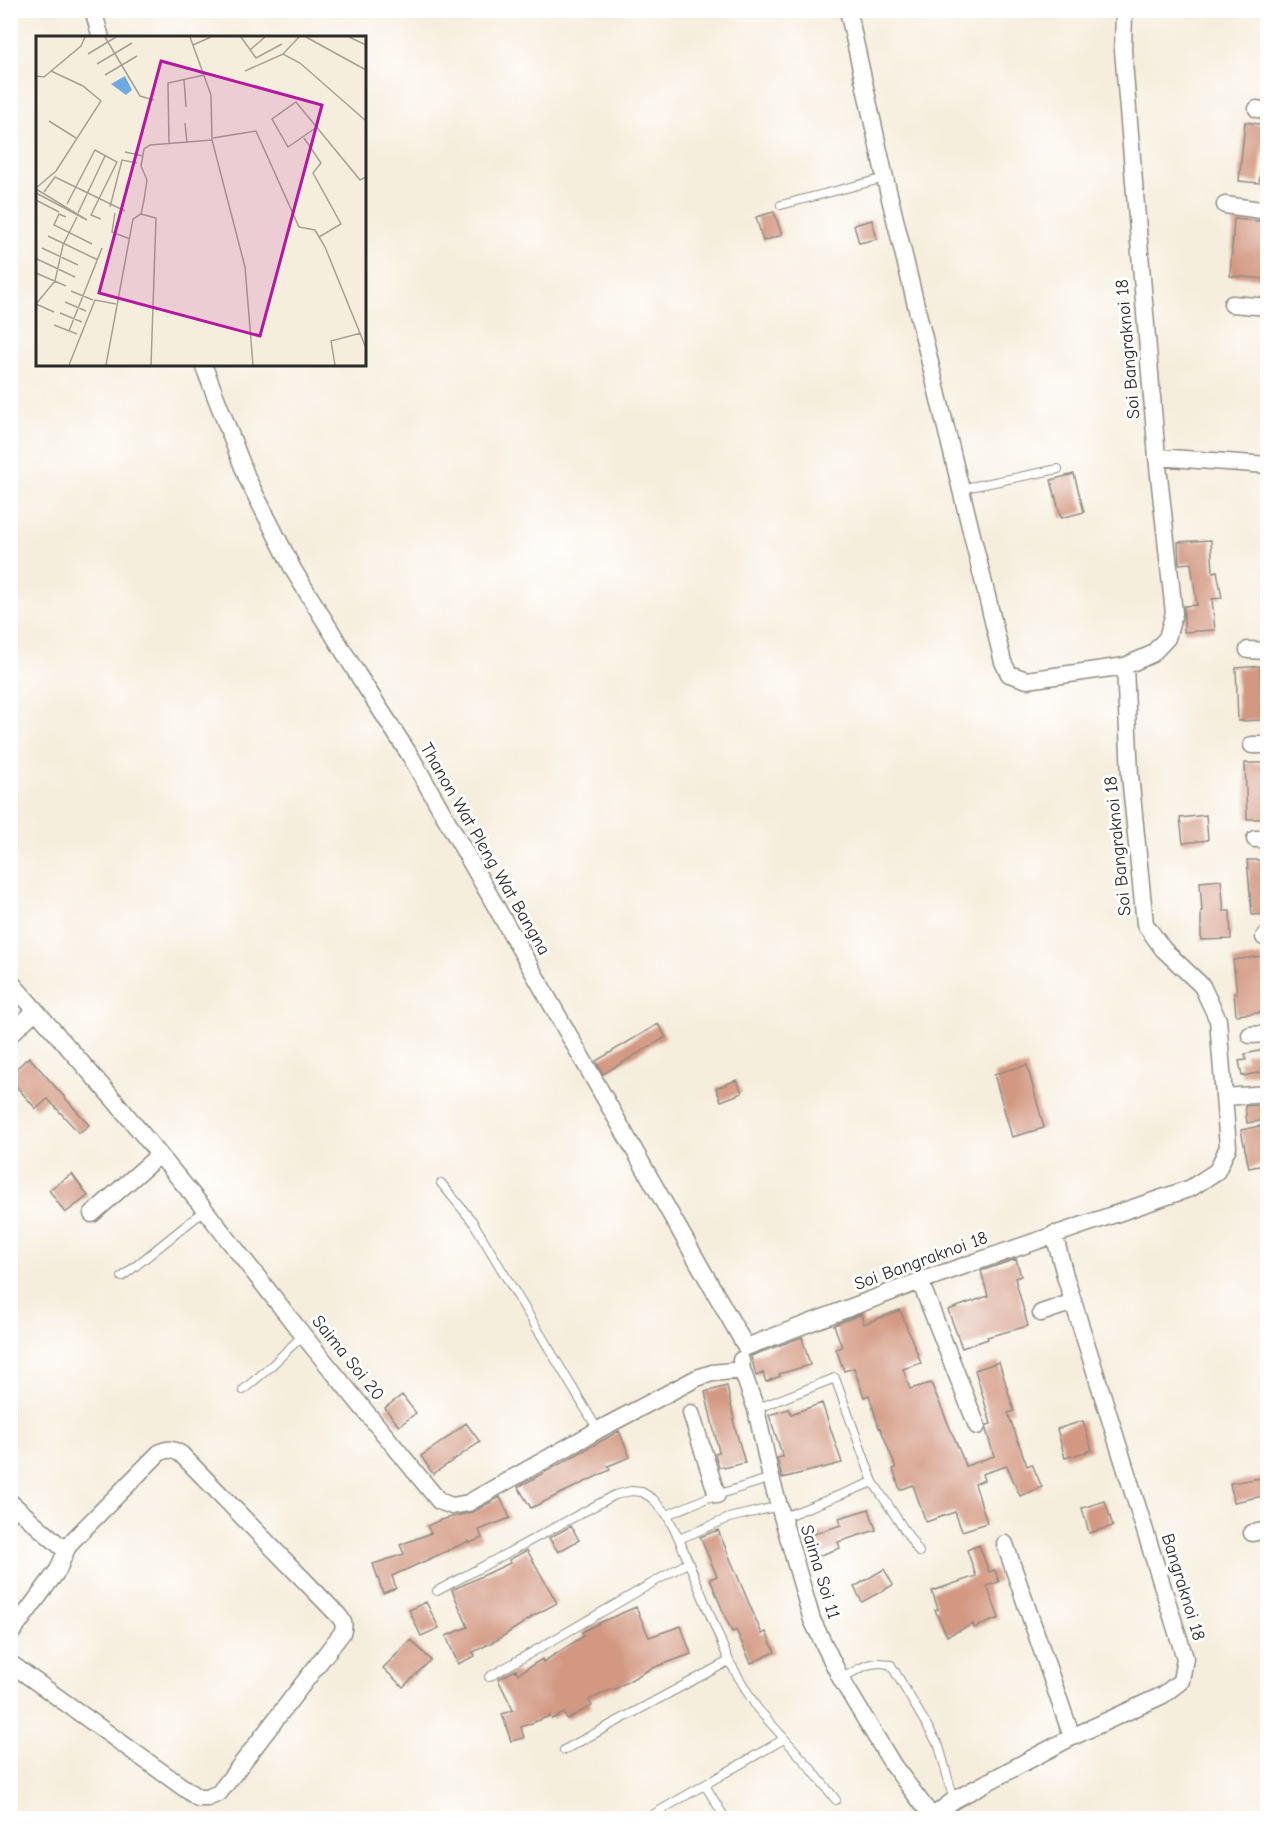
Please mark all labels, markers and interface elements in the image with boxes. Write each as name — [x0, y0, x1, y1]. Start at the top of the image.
inset map — [36, 36, 366, 366]
street label: Soi Bangraknoi 18 — [1111, 278, 1145, 420]
street label: Thanon Wat Pleng Wat Bangna — [416, 739, 554, 959]
street label: Soi Bangraknoi 18 — [1100, 775, 1136, 917]
street label: Soi Bangraknoi 18 — [851, 1227, 991, 1295]
street label: Saima Soi 20 — [307, 1311, 389, 1405]
street label: Saima Soi 11 — [796, 1522, 844, 1622]
street label: Bangraknoi 18 — [1157, 1531, 1209, 1643]

